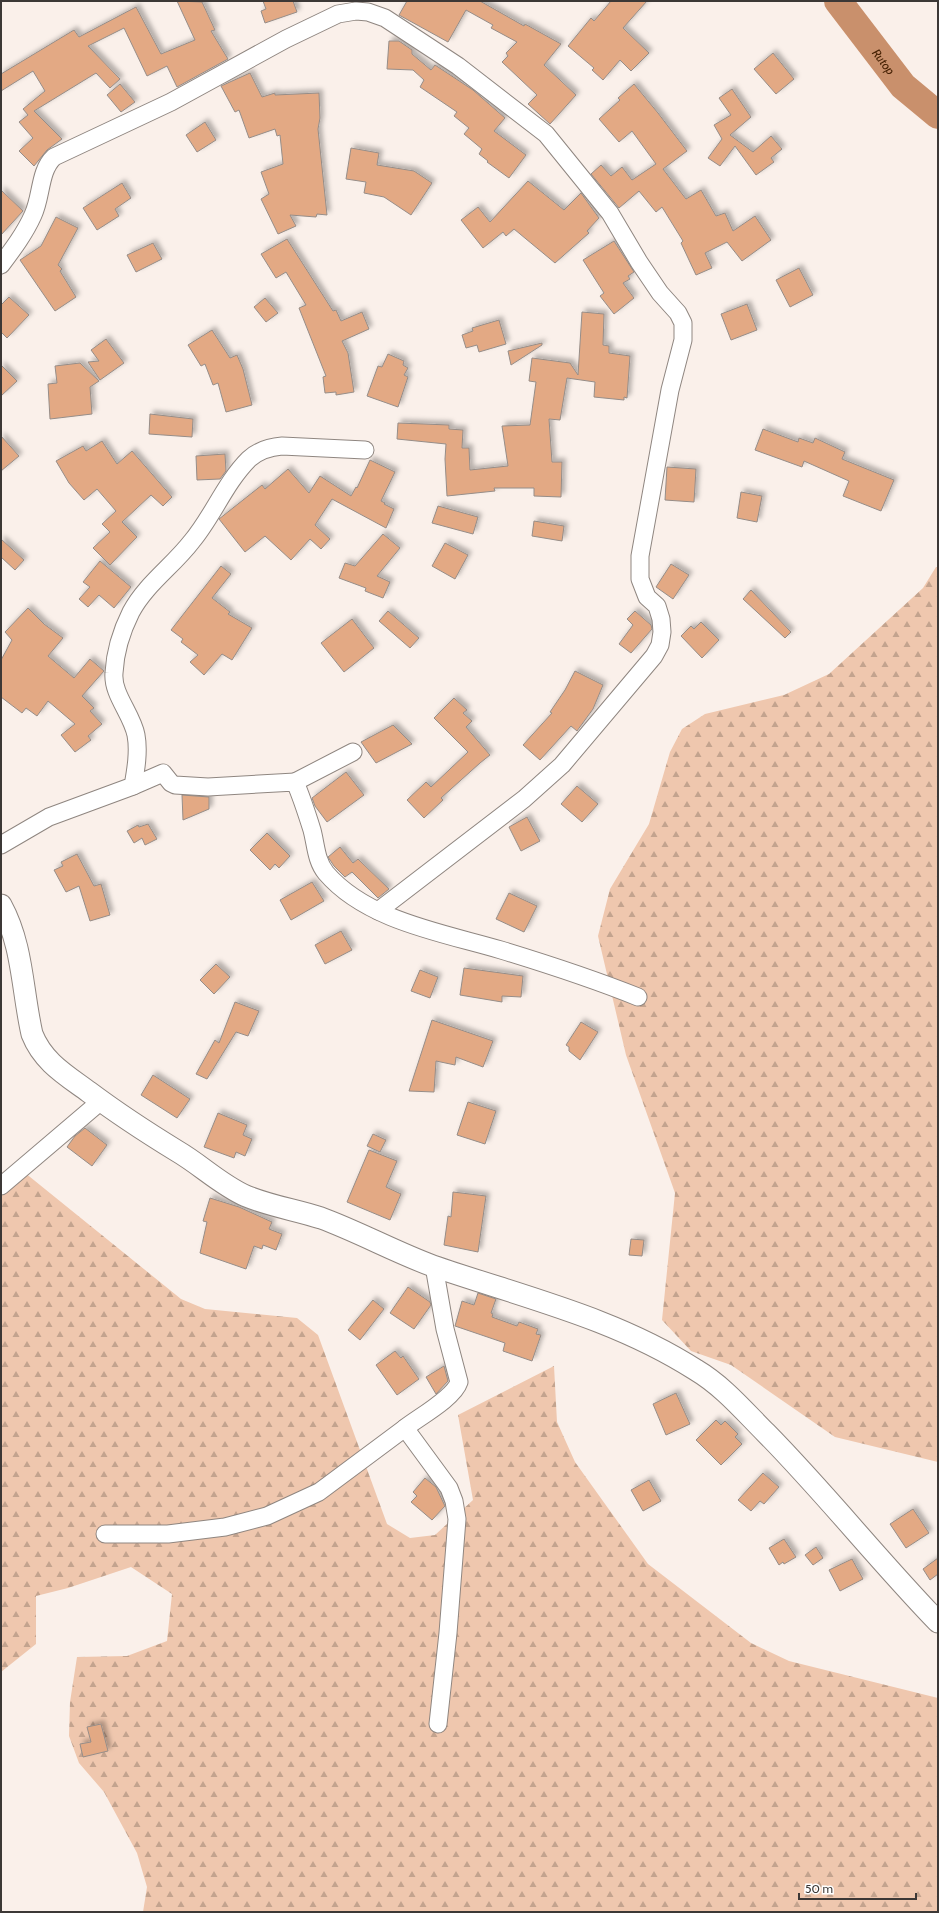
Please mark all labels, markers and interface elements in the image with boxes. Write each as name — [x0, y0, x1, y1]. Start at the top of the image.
water label: Rutop — [870, 45, 899, 77]
scale bar — [799, 1875, 916, 1901]
text: 50 m — [805, 1881, 833, 1896]

